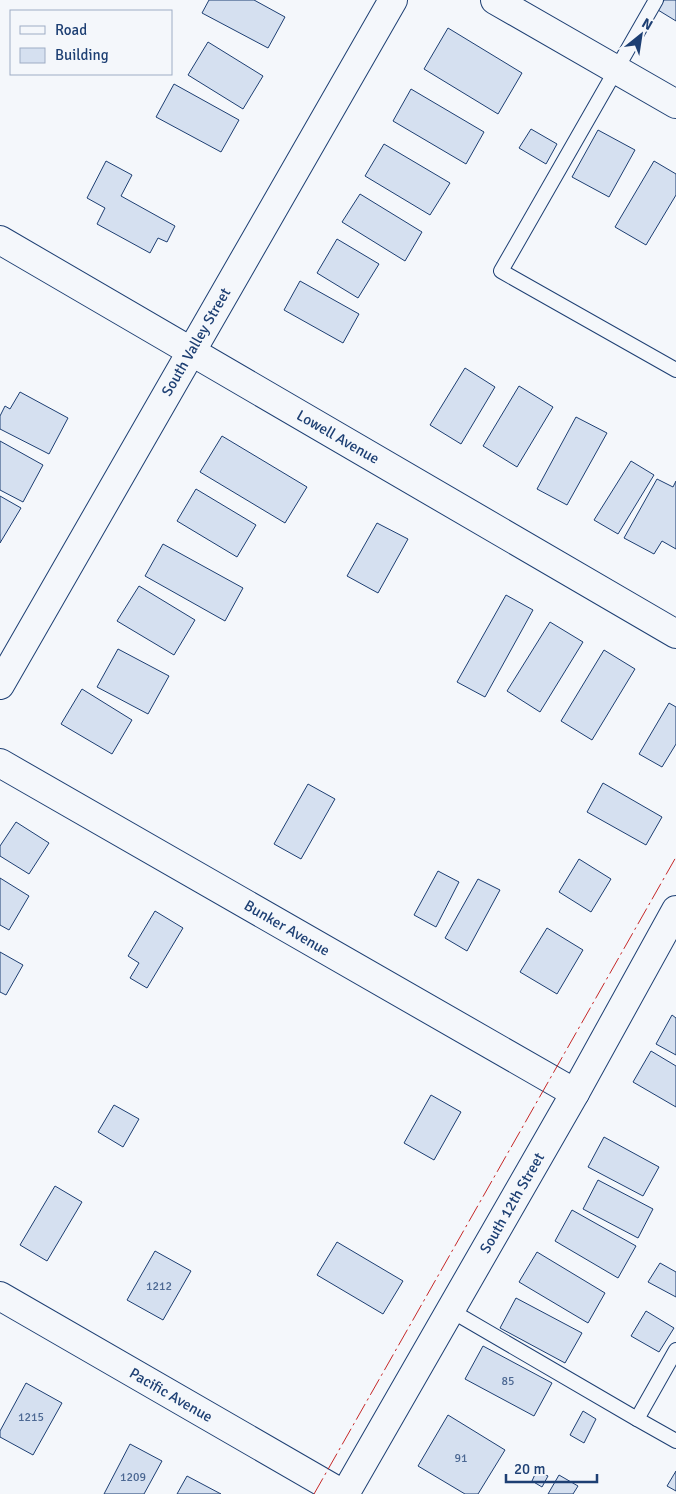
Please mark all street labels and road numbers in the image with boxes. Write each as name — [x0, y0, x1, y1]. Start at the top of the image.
street label: South Valley Street — [158, 285, 234, 399]
street label: Lowell Avenue — [294, 406, 382, 468]
street label: Bunker Avenue — [241, 896, 333, 960]
street label: South 12th Street — [476, 1150, 548, 1256]
street label: Pacific Avenue — [126, 1364, 216, 1426]

